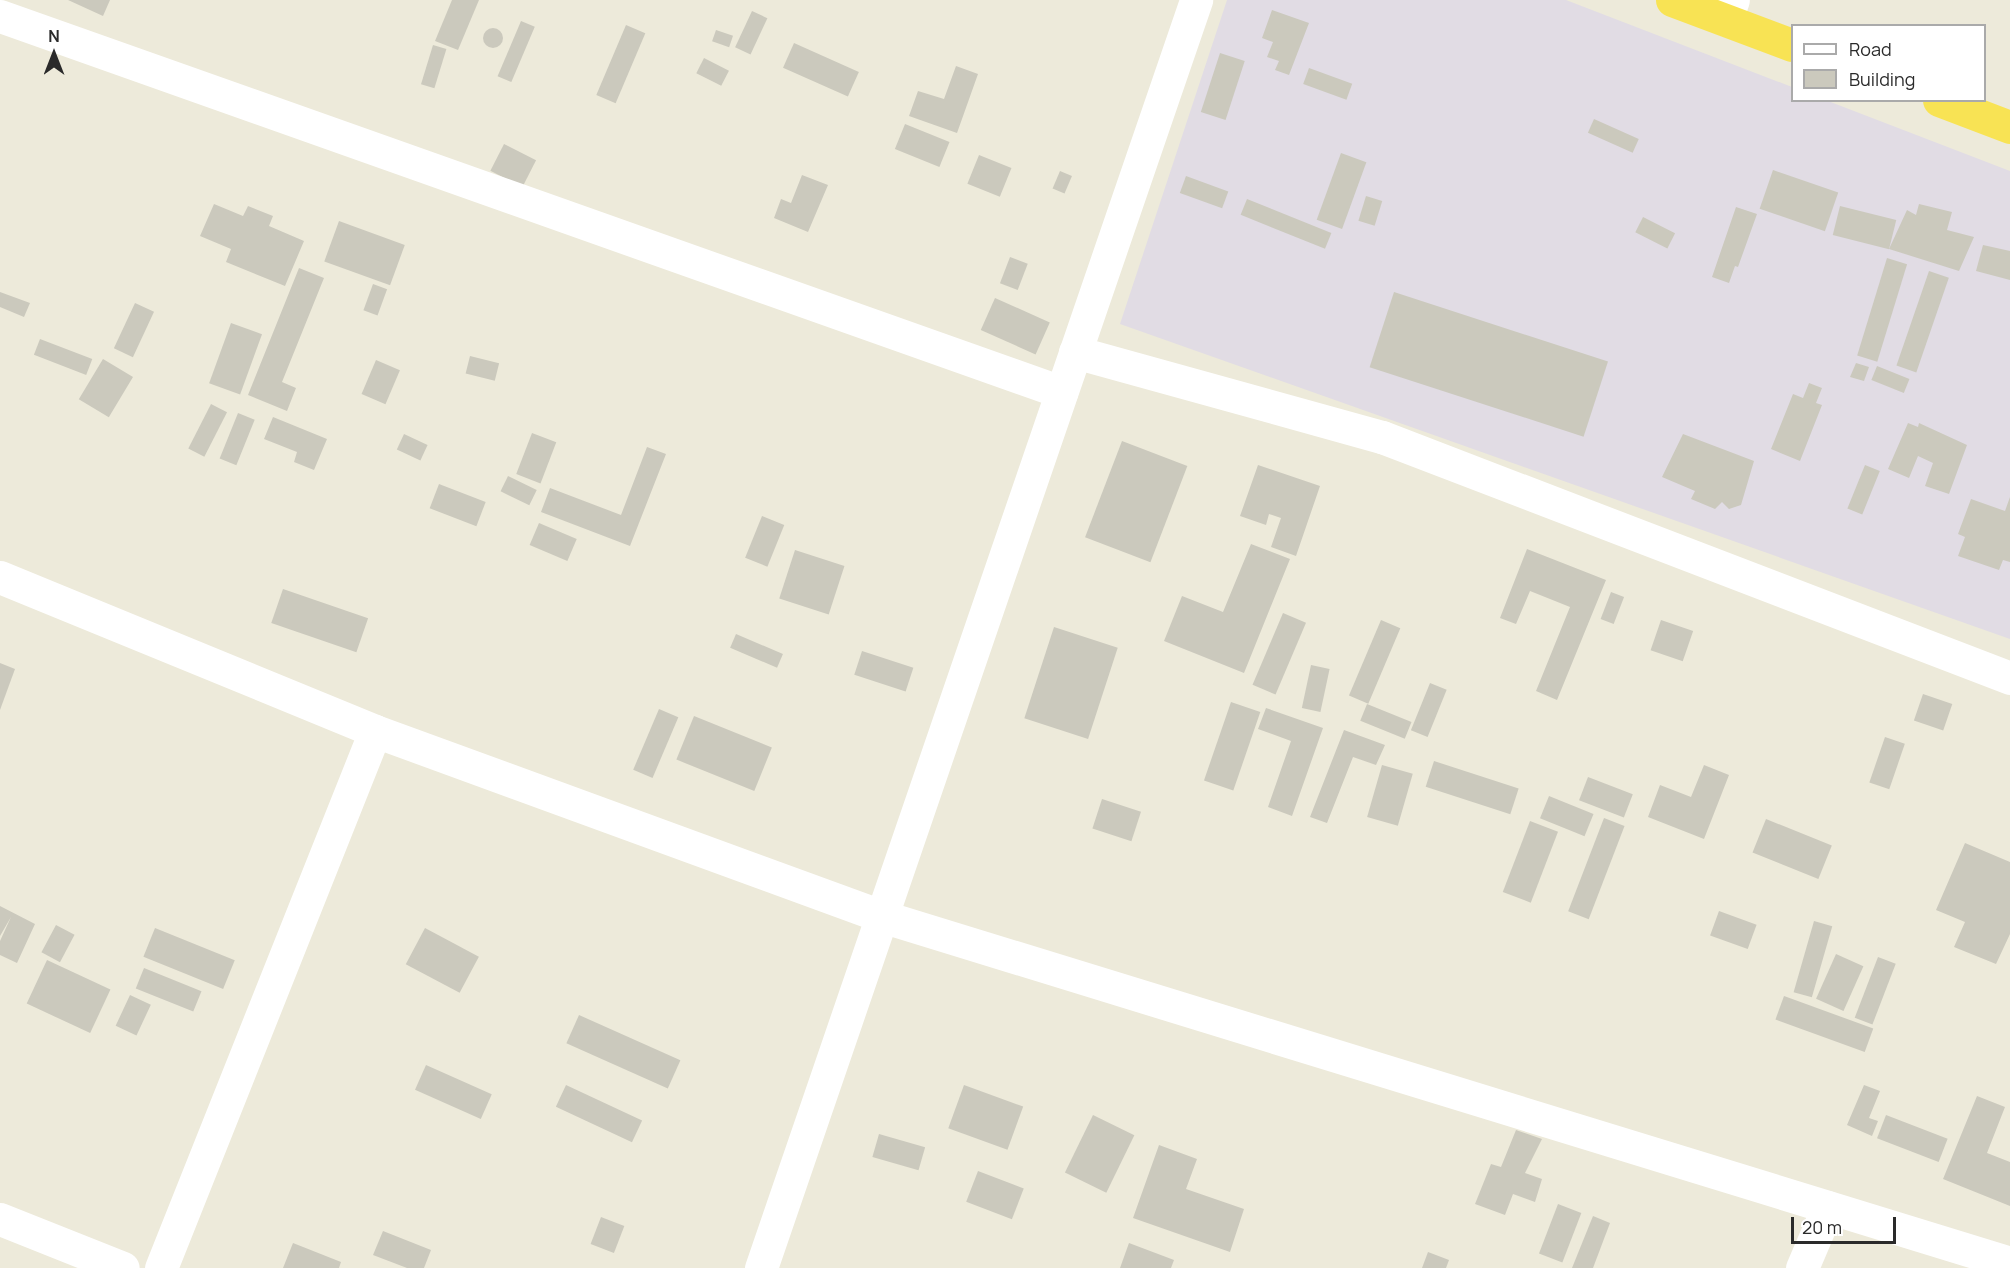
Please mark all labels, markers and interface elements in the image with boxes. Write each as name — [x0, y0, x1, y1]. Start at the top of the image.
north arrow — [24, 24, 84, 84]
legend — [1791, 24, 1986, 102]
text: N — [48, 25, 60, 47]
text: Road — [1849, 37, 1892, 61]
text: Building — [1849, 67, 1915, 91]
scale bar — [1794, 1205, 1899, 1243]
text: 20 m — [1802, 1215, 1842, 1239]

